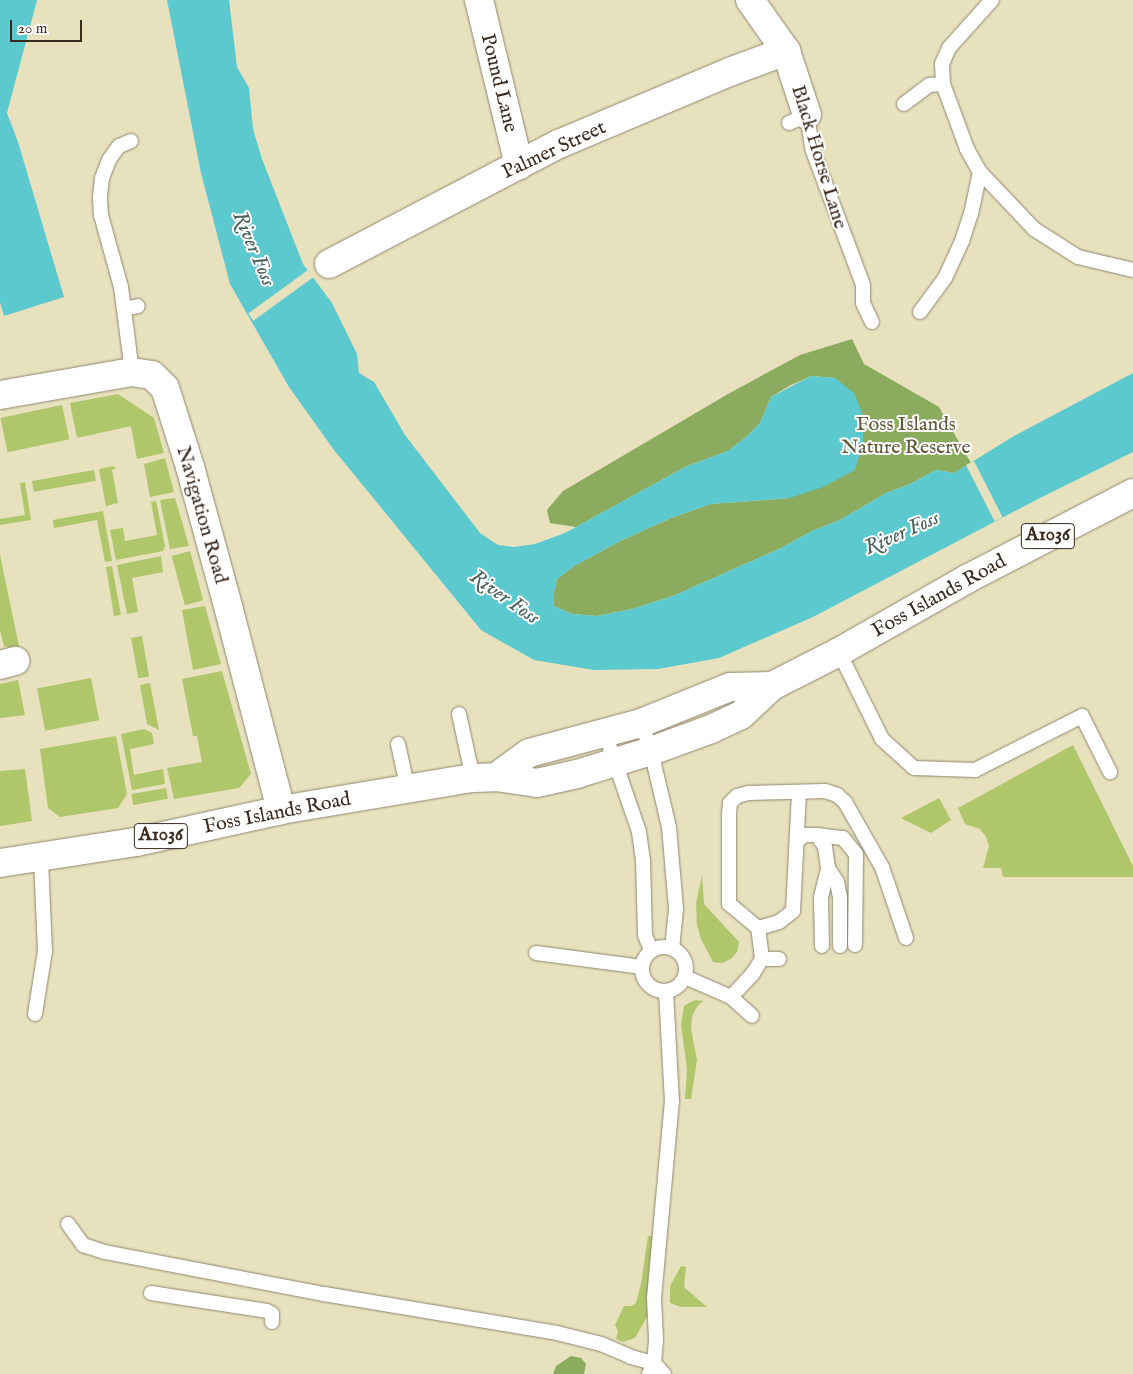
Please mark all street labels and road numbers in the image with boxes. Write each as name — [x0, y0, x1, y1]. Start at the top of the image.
street label: Pound Lane — [475, 31, 523, 135]
street label: Black Horse Lane — [786, 82, 852, 232]
street label: Palmer Street — [498, 116, 610, 184]
street label: Navigation Road — [171, 443, 233, 587]
road number: A1036 — [1020, 520, 1076, 552]
street label: Foss Islands Road — [868, 549, 1010, 643]
street label: Foss Islands Road — [201, 787, 353, 839]
road number: A1036 — [134, 819, 188, 852]

